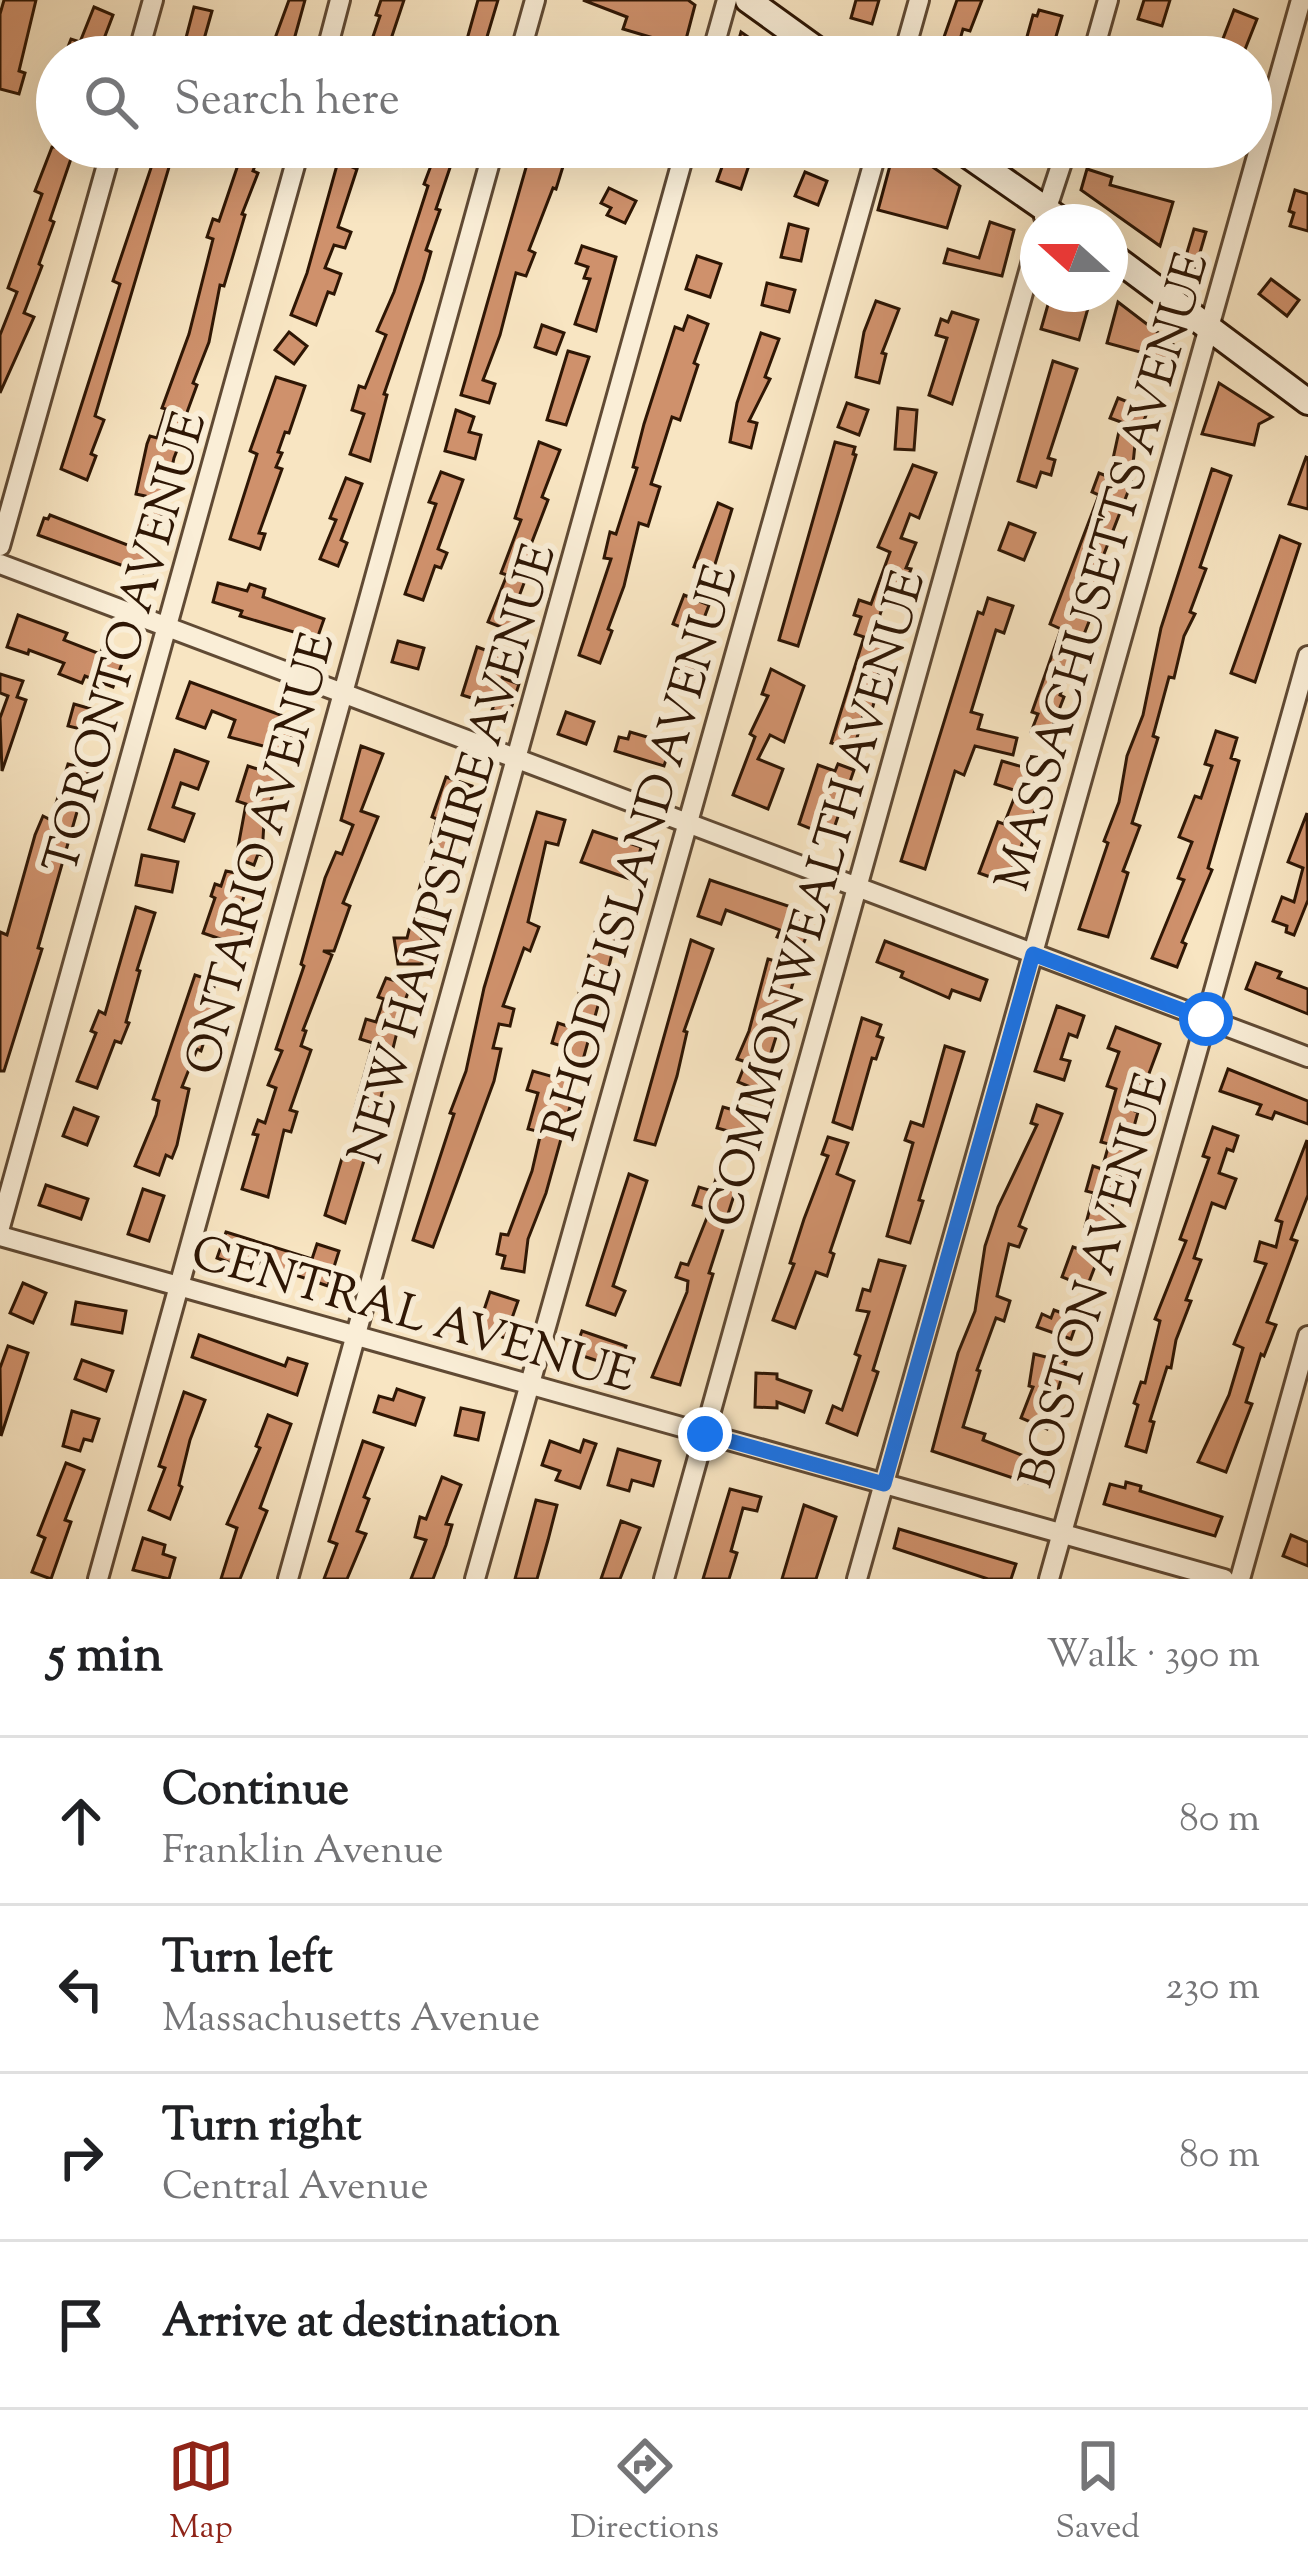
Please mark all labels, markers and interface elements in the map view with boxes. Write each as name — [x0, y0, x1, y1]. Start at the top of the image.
search box — [36, 36, 1272, 168]
icon: search — [78, 69, 144, 135]
text: Search here — [174, 70, 400, 135]
north arrow — [1020, 204, 1128, 312]
street label: MASSACHUSETTS AVENUE — [981, 245, 1230, 900]
street label: TORONTO AVENUE — [29, 404, 227, 883]
street label: NEW HAMPSHIRE AVENUE — [334, 537, 577, 1172]
street label: RHODE ISLAND AVENUE — [528, 558, 759, 1149]
street label: COMMONWEALTH AVENUE — [693, 564, 946, 1235]
street label: ONTARIO AVENUE — [171, 626, 355, 1083]
route start — [1179, 992, 1233, 1046]
street label: BOSTON AVENUE — [1005, 1066, 1190, 1497]
street label: CENTRAL AVENUE — [182, 1221, 642, 1414]
route end — [678, 1407, 732, 1461]
text: 5 min — [48, 1621, 163, 1694]
text: Walk · 390 m — [1046, 1629, 1260, 1685]
text: Continue — [162, 1760, 349, 1825]
icon: ahead — [48, 1788, 114, 1854]
text: 80 m — [1179, 1793, 1260, 1849]
text: Franklin Avenue — [162, 1825, 444, 1881]
text: Turn left — [162, 1928, 333, 1993]
icon: left — [48, 1956, 114, 2022]
text: 230 m — [1165, 1961, 1260, 2017]
text: Massachusetts Avenue — [162, 1993, 540, 2049]
text: Turn right — [162, 2096, 361, 2161]
icon: right — [48, 2124, 114, 2190]
text: 80 m — [1179, 2129, 1260, 2185]
text: Central Avenue — [162, 2161, 429, 2217]
icon: arrive — [48, 2292, 114, 2358]
text: Arrive at destination — [162, 2292, 560, 2357]
tab: Map — [168, 2433, 234, 2553]
tab: Directions — [570, 2433, 719, 2553]
tab: Saved — [1055, 2433, 1140, 2553]

